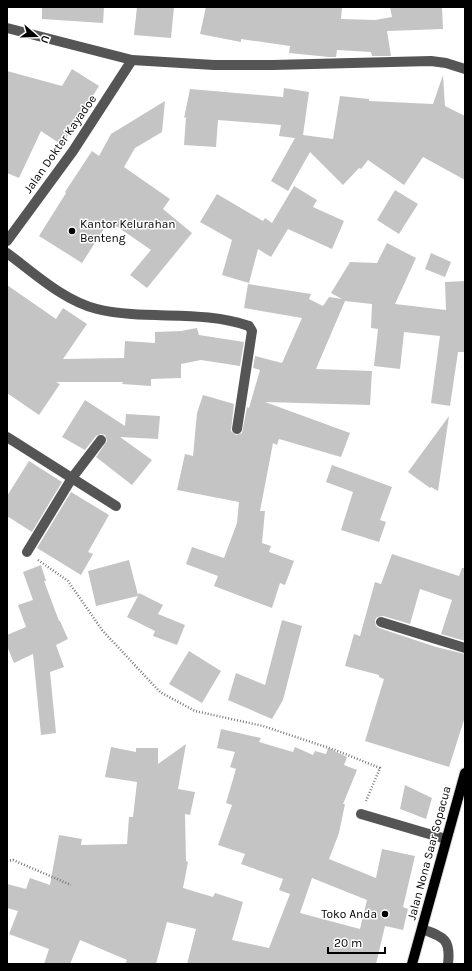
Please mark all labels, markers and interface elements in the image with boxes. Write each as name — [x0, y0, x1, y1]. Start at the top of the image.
north arrow — [16, 16, 56, 56]
text: U — [38, 33, 52, 45]
street label: Jalan Dokter Kayadoe — [21, 92, 99, 196]
place label: Kantor Kelurahan Benteng — [80, 217, 176, 245]
marker: Kantor Kelurahan Benteng — [67, 226, 77, 236]
street label: Jalan Nona Saar Sopacua — [404, 784, 454, 922]
place label: Toko Anda — [321, 907, 377, 921]
marker: Toko Anda — [380, 909, 390, 919]
scale bar — [328, 929, 385, 955]
text: 20 m — [334, 936, 362, 950]

